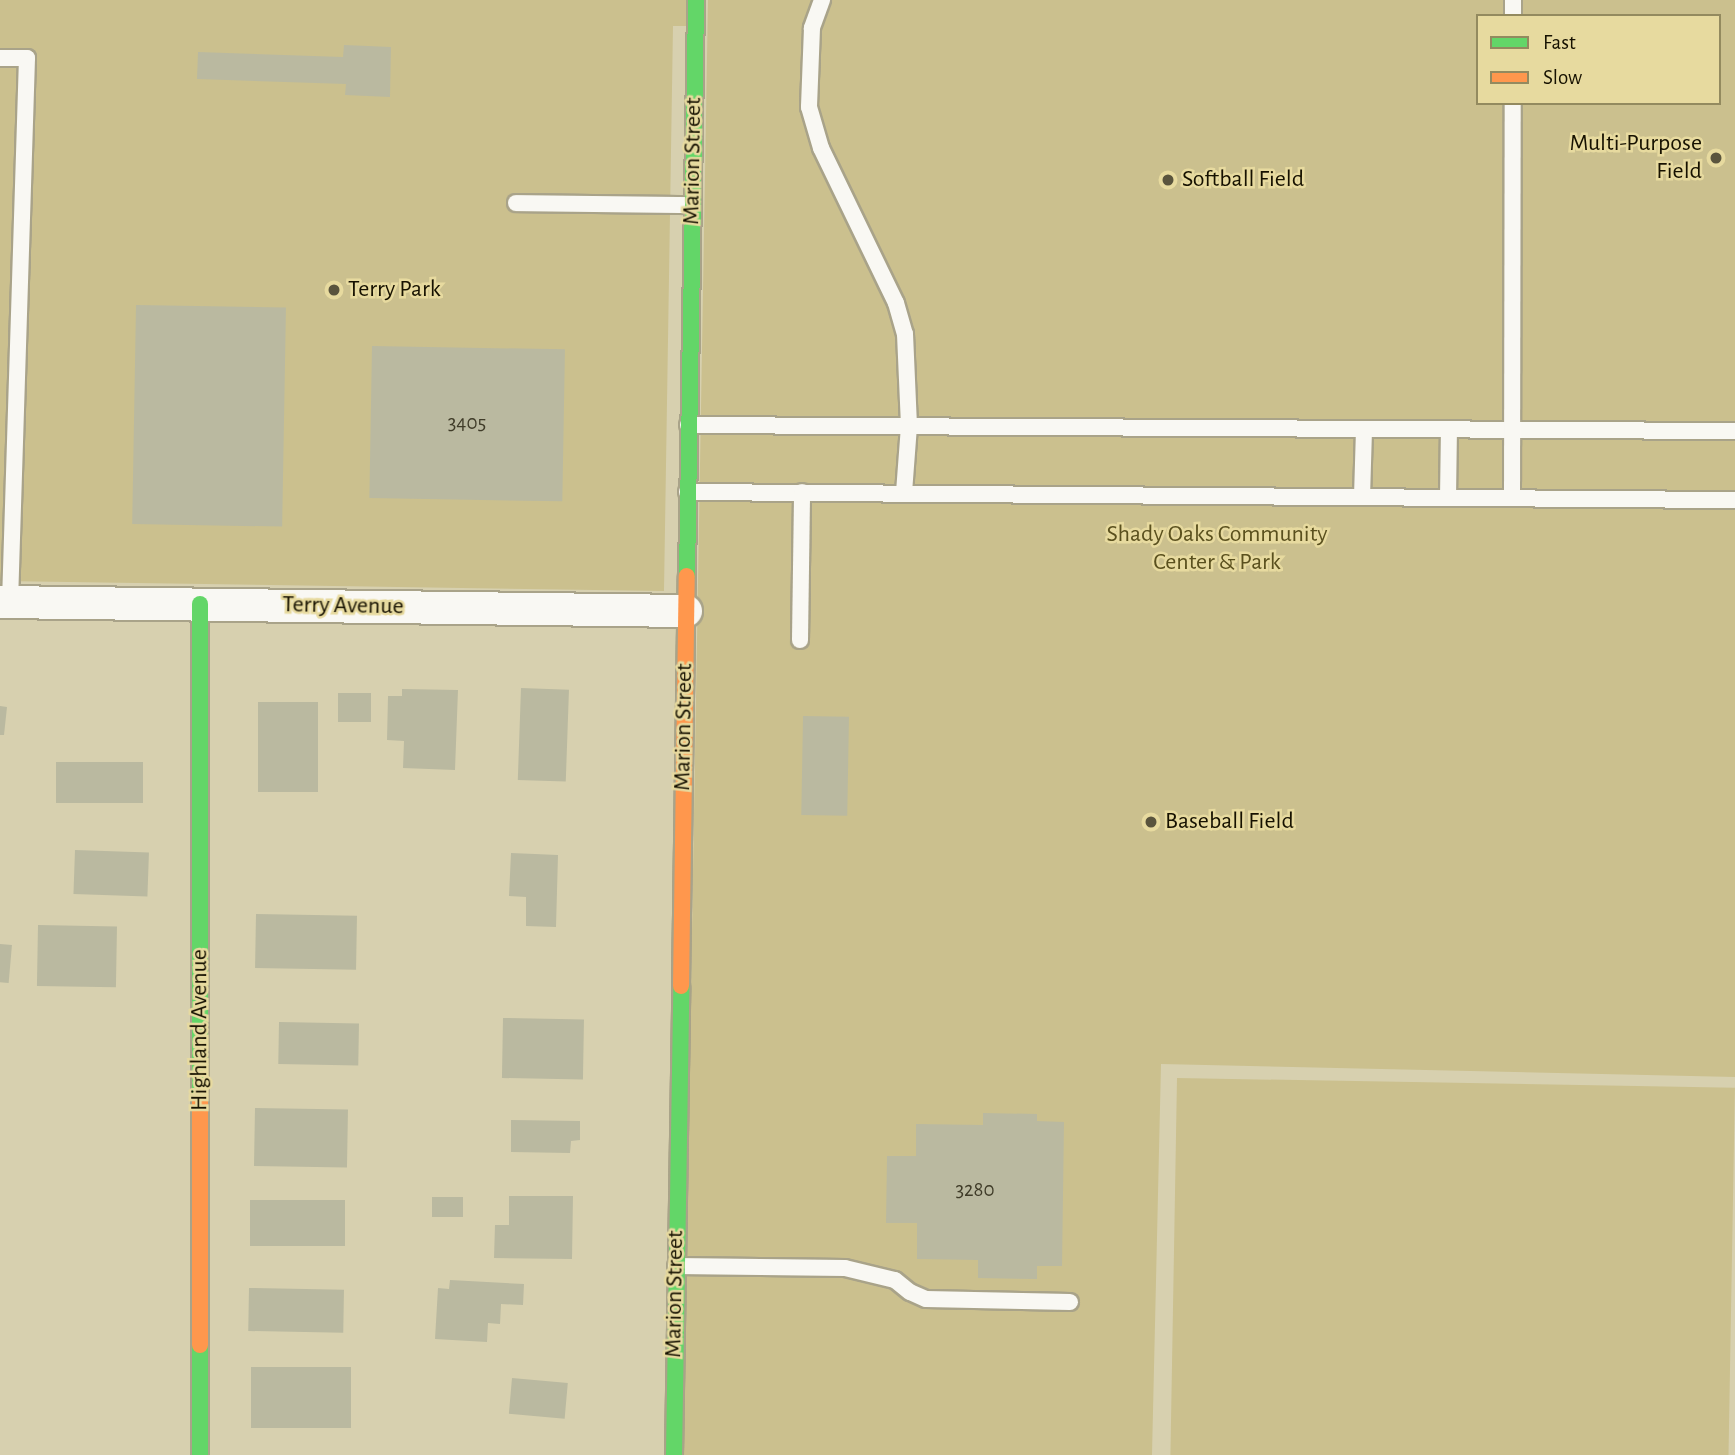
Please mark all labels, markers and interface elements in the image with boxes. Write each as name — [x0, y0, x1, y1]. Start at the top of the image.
legend — [1476, 14, 1721, 105]
text: Fast — [1543, 32, 1576, 53]
text: Slow — [1543, 67, 1582, 88]
street label: Marion Street — [677, 97, 709, 225]
place label: Multi-Purpose Field — [1569, 130, 1702, 186]
marker: Multi-Purpose Field — [1708, 150, 1724, 166]
place label: Softball Field — [1182, 166, 1304, 194]
marker: Softball Field — [1160, 172, 1176, 188]
place label: Terry Park — [348, 276, 441, 304]
marker: Terry Park — [326, 282, 342, 298]
house number: 3405 — [448, 410, 486, 436]
park label: Shady Oaks Community Center & Park — [1106, 521, 1328, 577]
street label: Terry Avenue — [282, 591, 404, 621]
street label: Marion Street — [668, 663, 700, 791]
place label: Baseball Field — [1165, 808, 1294, 836]
marker: Baseball Field — [1143, 814, 1159, 830]
street label: Highland Avenue — [186, 949, 214, 1111]
house number: 3280 — [955, 1177, 995, 1203]
street label: Marion Street — [659, 1230, 691, 1358]

